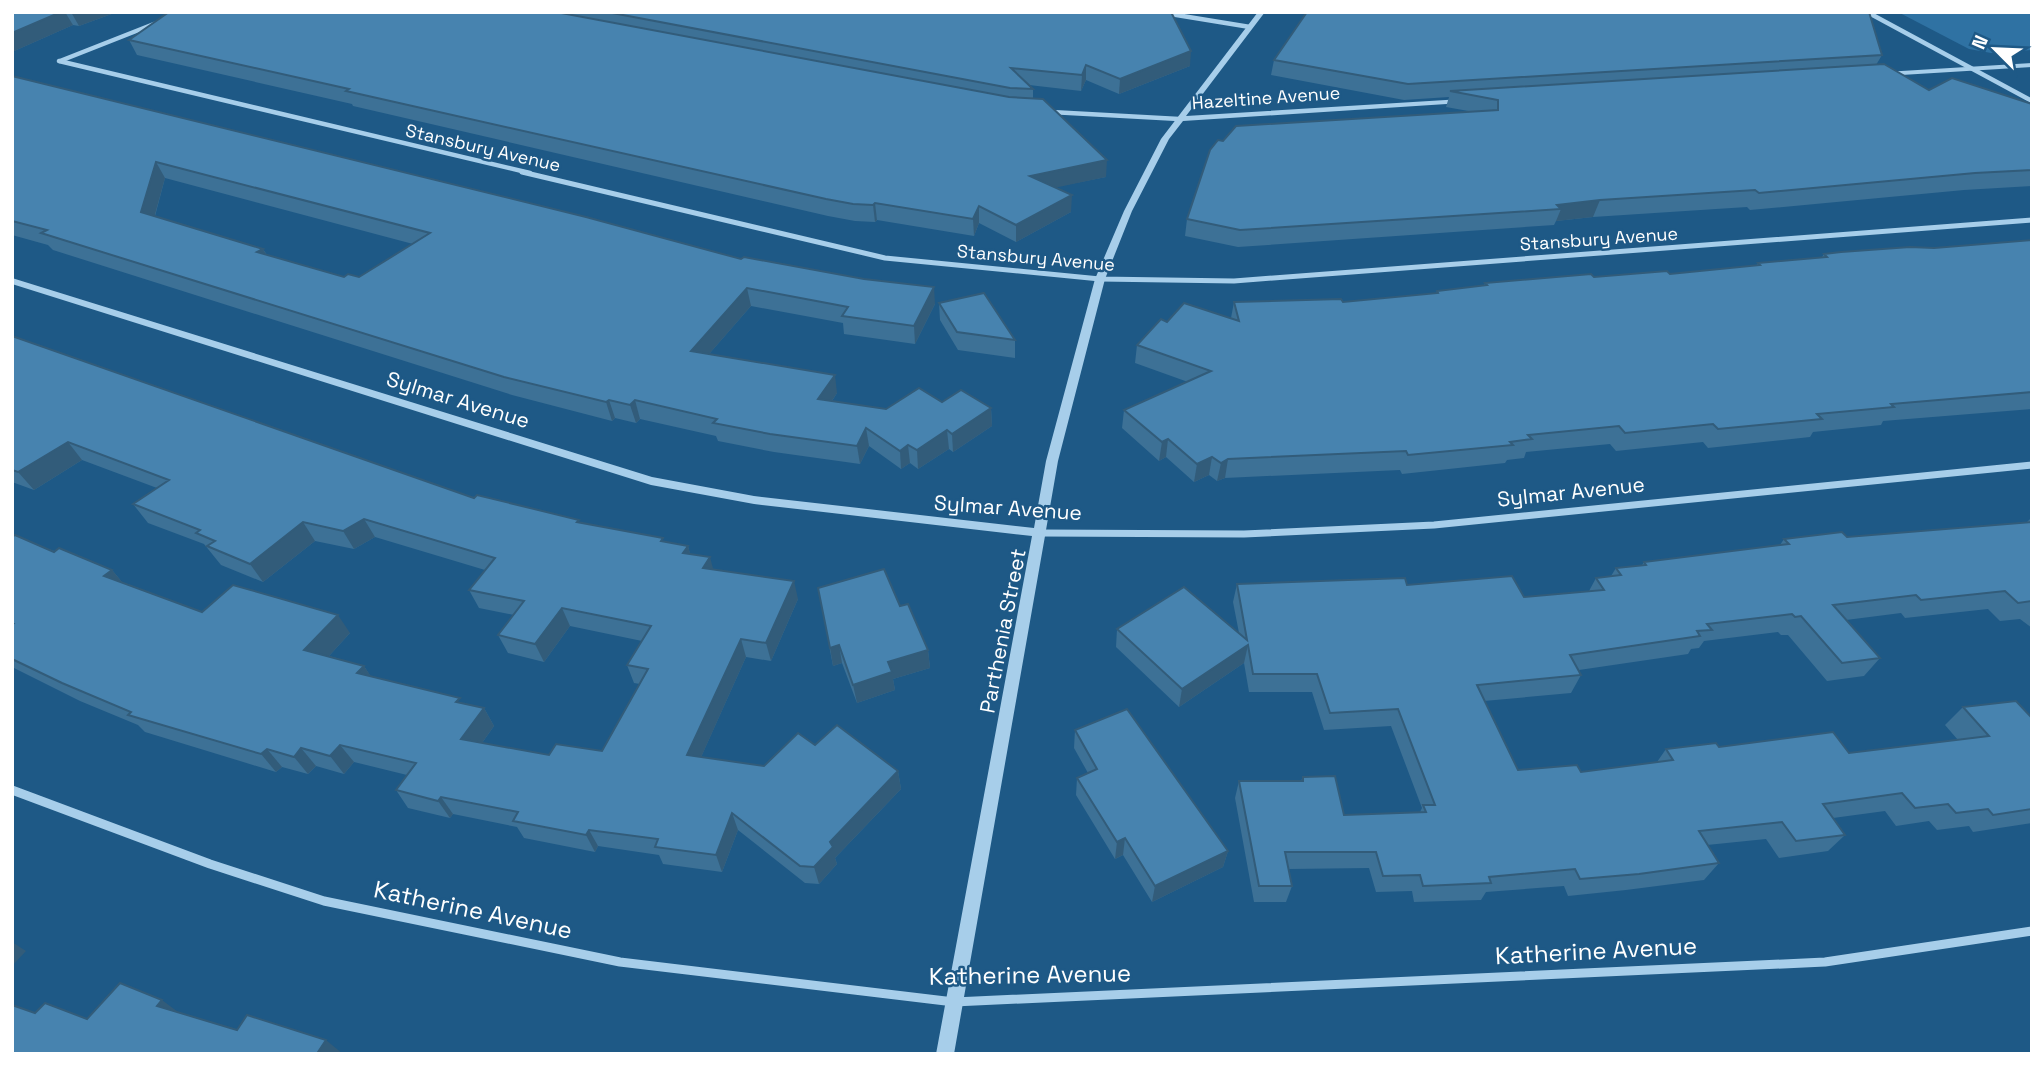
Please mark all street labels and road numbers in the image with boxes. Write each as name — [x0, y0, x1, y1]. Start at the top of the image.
street label: Hazeltine Avenue — [1191, 81, 1341, 114]
street label: Stansbury Avenue — [403, 118, 563, 177]
street label: Stansbury Avenue — [1519, 222, 1679, 256]
street label: Stansbury Avenue — [956, 239, 1116, 276]
street label: Sylmar Avenue — [383, 365, 533, 434]
street label: Sylmar Avenue — [1496, 470, 1646, 513]
street label: Sylmar Avenue — [933, 489, 1083, 526]
street label: Parthenia Street — [973, 546, 1032, 715]
street label: Katherine Avenue — [371, 873, 575, 946]
street label: Katherine Avenue — [1494, 930, 1698, 971]
street label: Katherine Avenue — [929, 957, 1131, 992]

